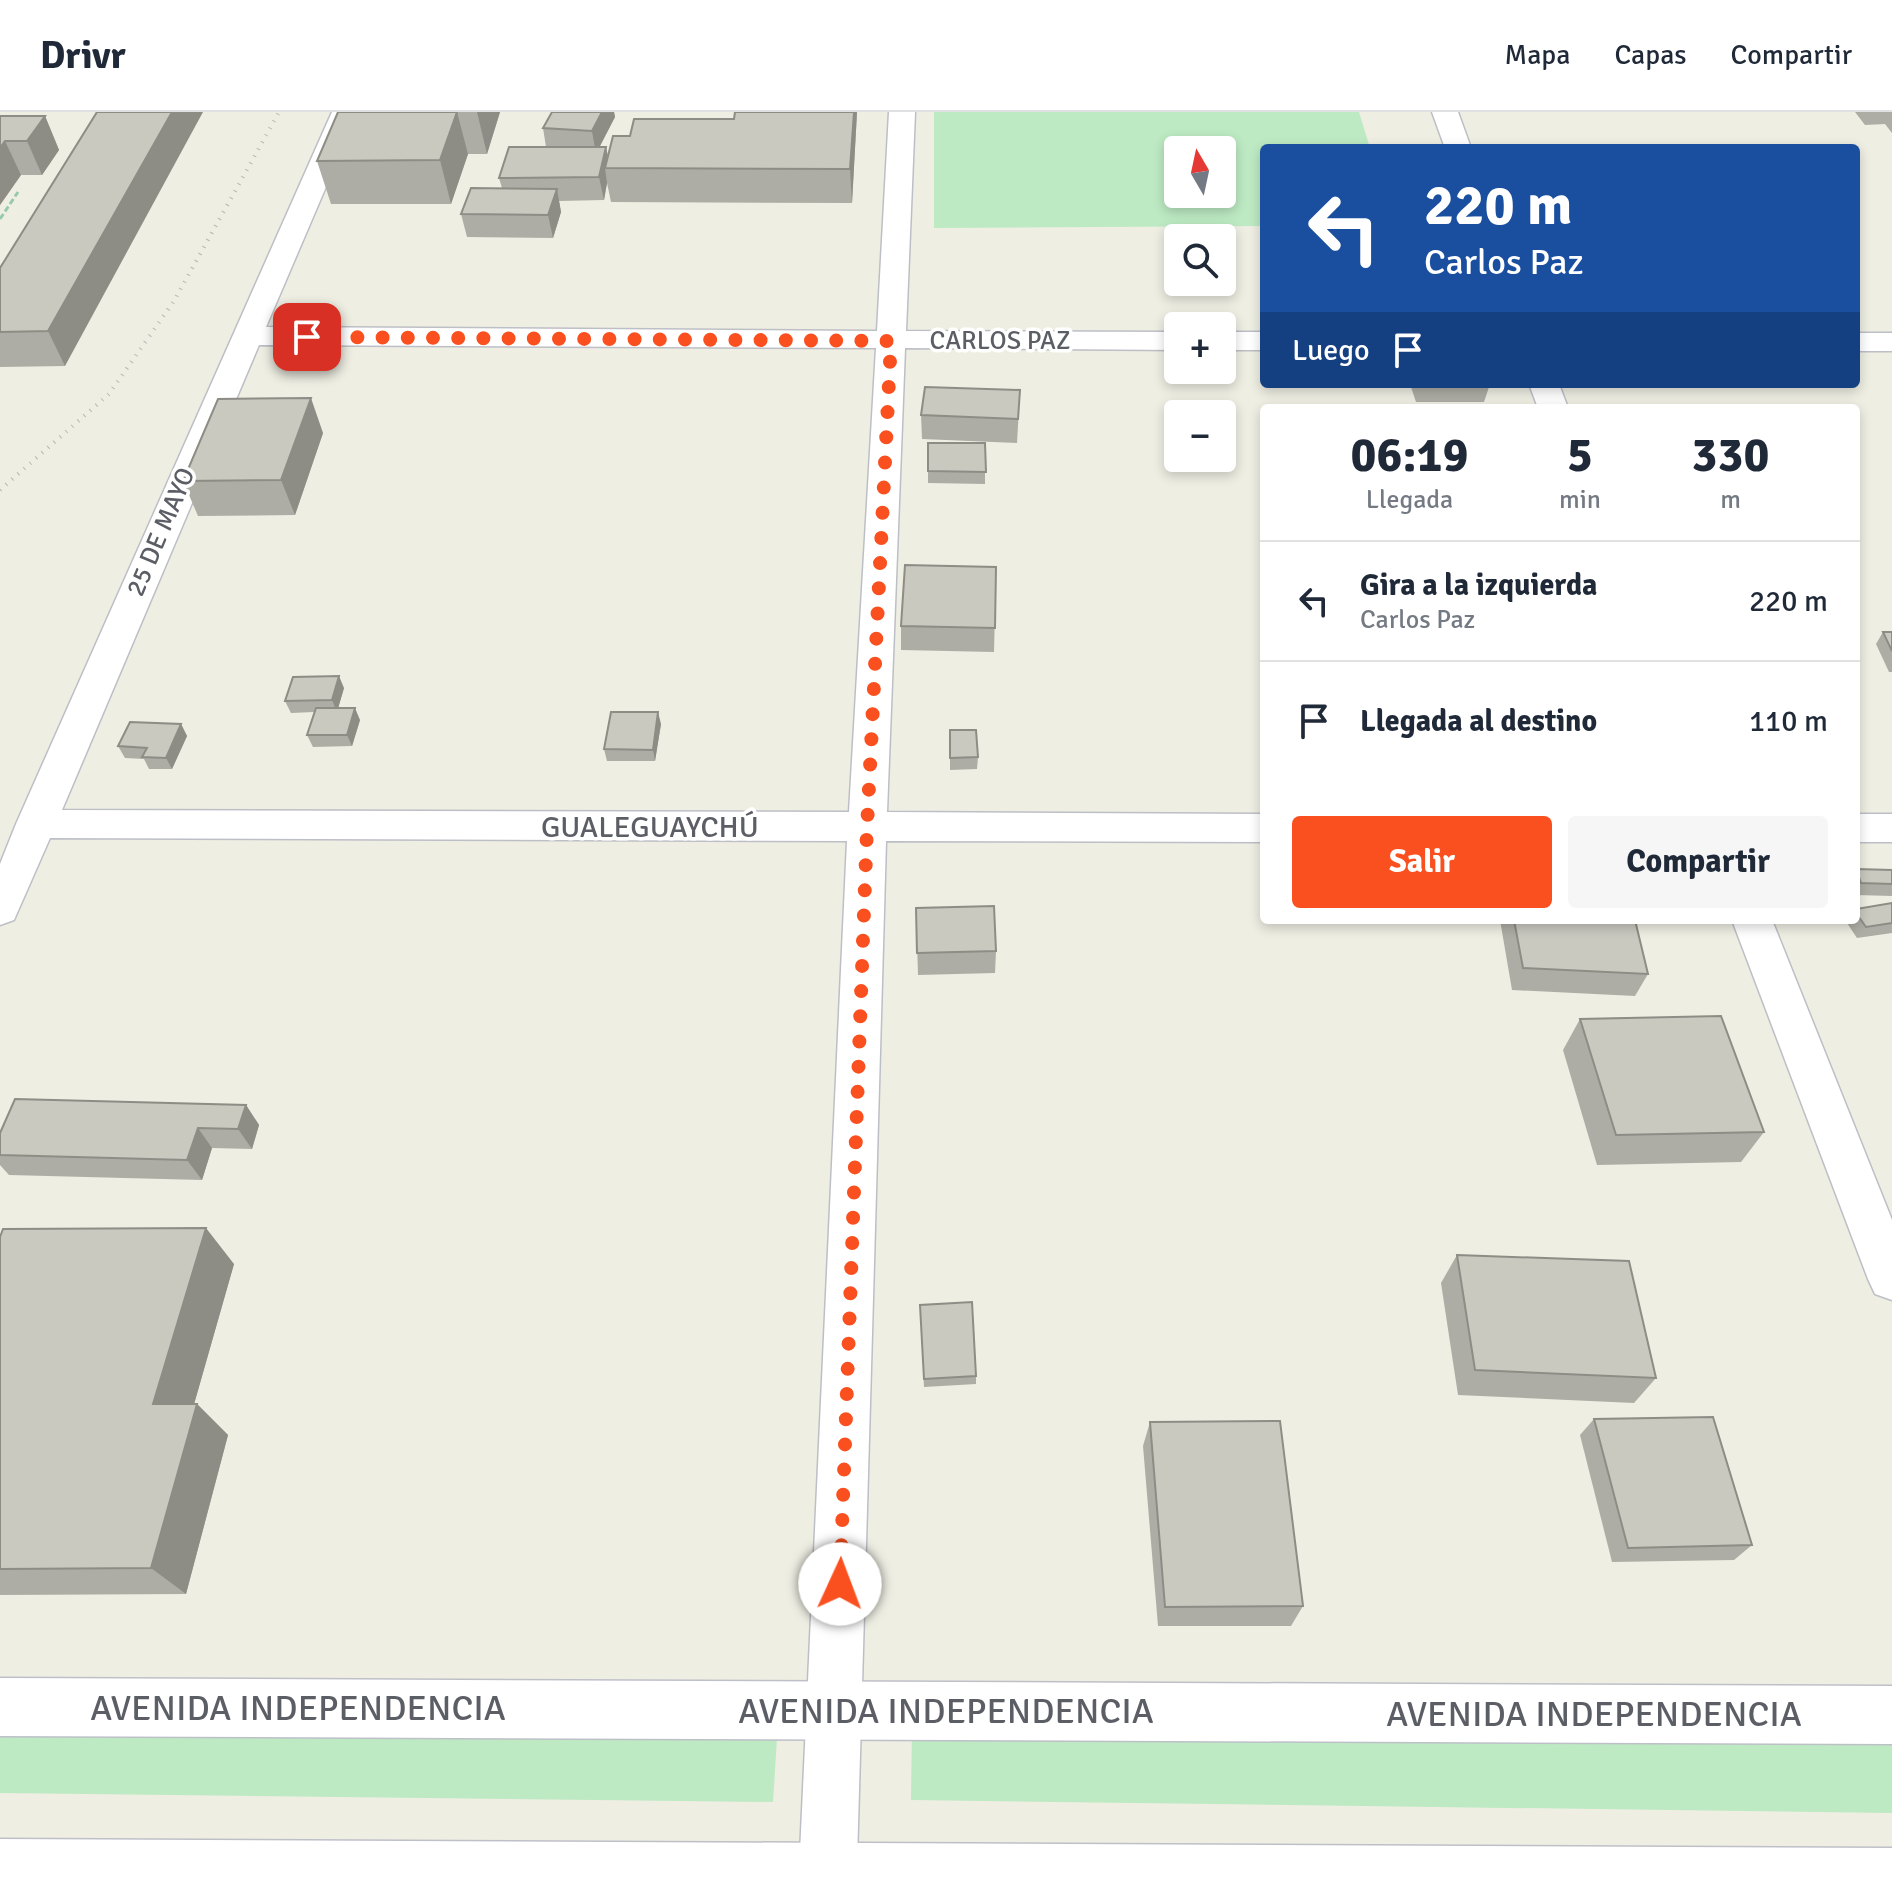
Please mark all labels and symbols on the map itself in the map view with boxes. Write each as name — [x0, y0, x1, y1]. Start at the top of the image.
north arrow — [1164, 136, 1236, 208]
pin — [273, 303, 341, 371]
street label: CARLOS PAZ — [929, 325, 1071, 357]
street label: 25 DE MAYO — [120, 463, 202, 601]
street label: GUALEGUAYCHÚ — [541, 809, 759, 846]
position arrow — [798, 1542, 882, 1626]
street label: AVENIDA INDEPENDENCIA — [90, 1686, 506, 1731]
street label: AVENIDA INDEPENDENCIA — [738, 1689, 1154, 1734]
street label: AVENIDA INDEPENDENCIA — [1386, 1692, 1802, 1737]

